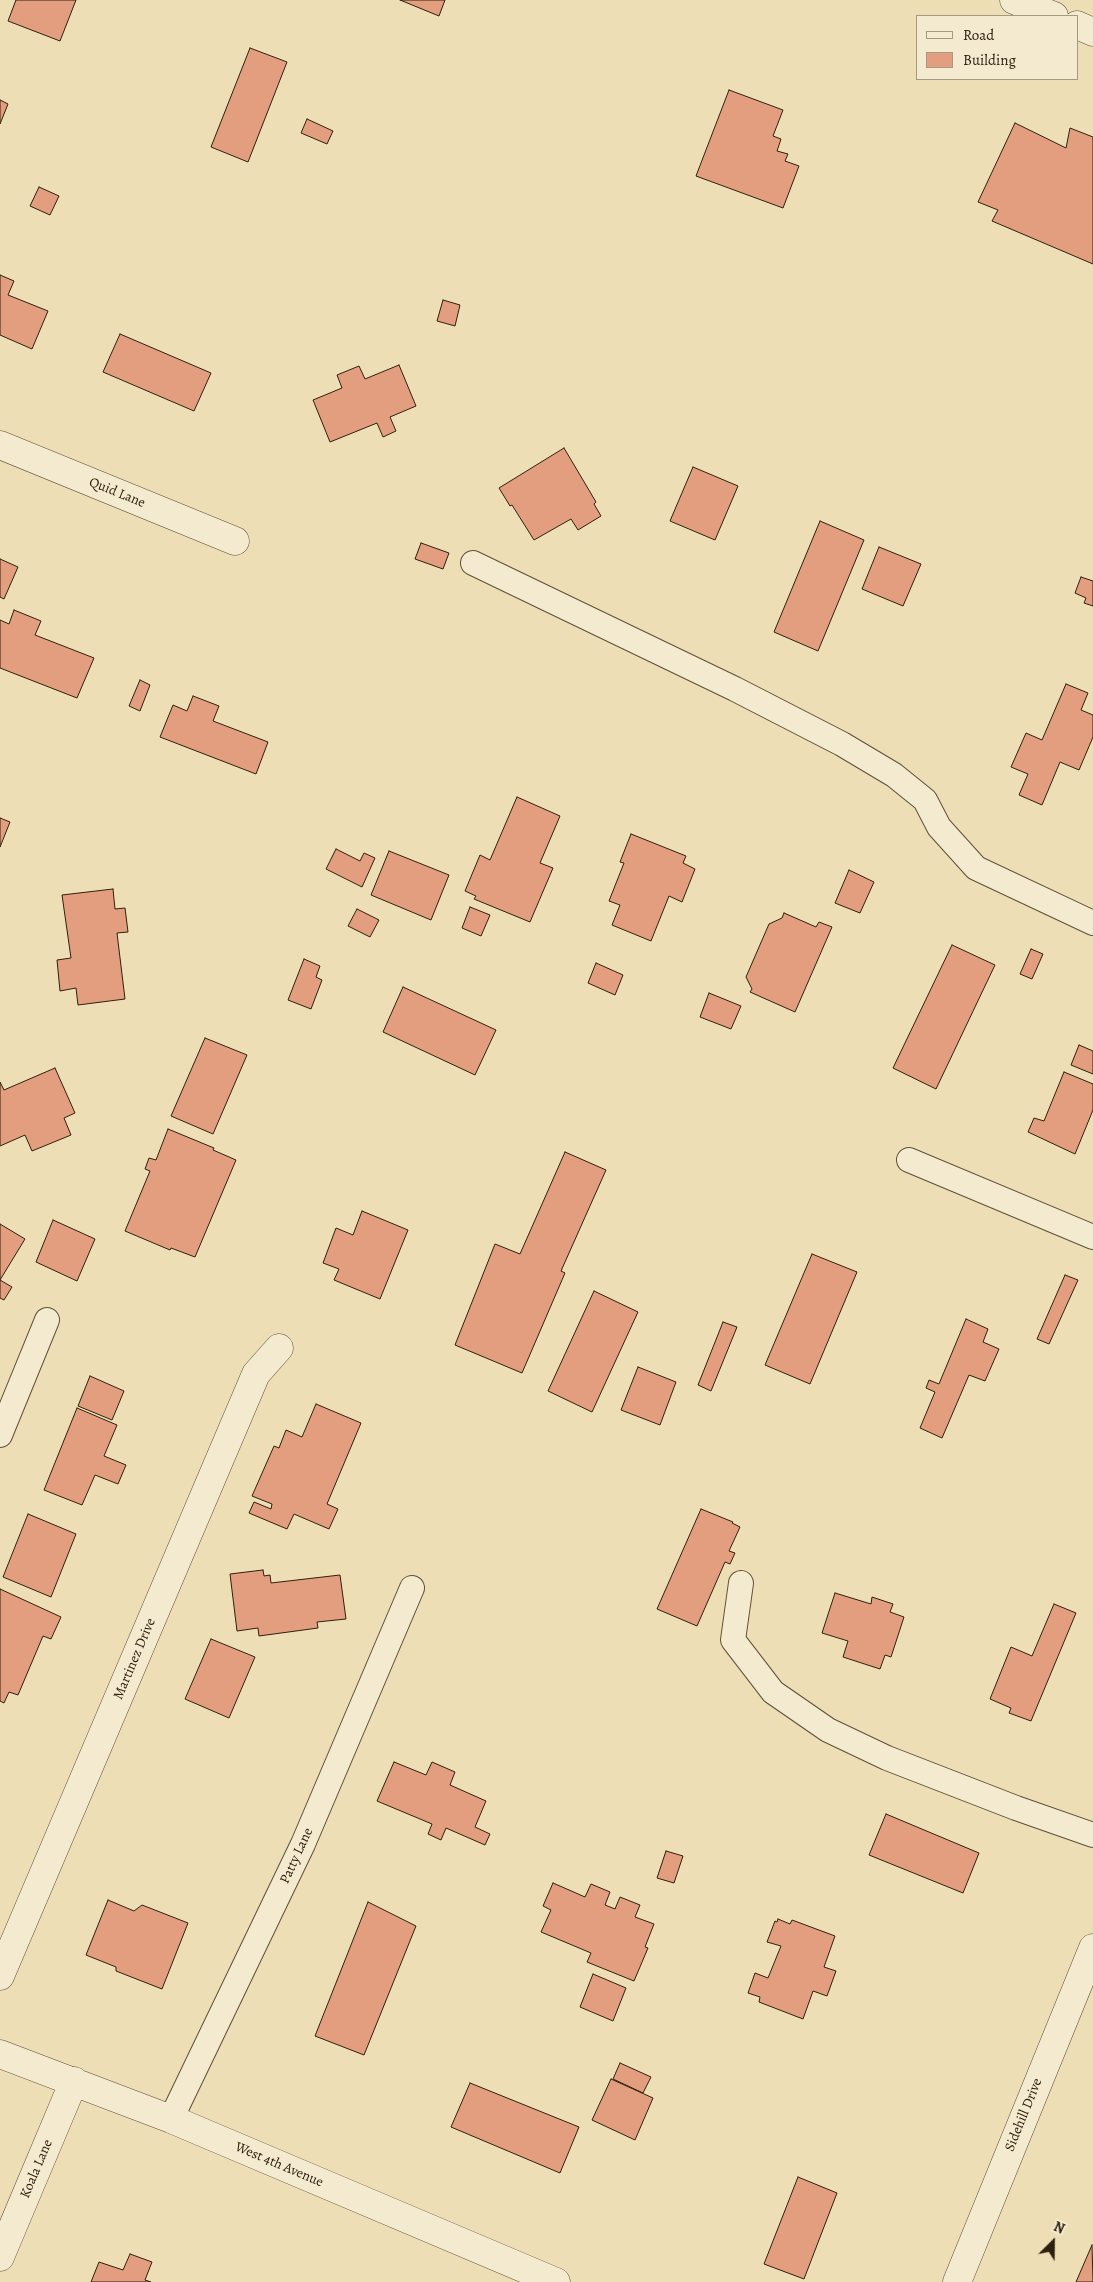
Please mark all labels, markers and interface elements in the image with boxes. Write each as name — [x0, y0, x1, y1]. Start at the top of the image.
legend — [916, 15, 1078, 80]
text: Road — [963, 25, 994, 45]
text: Building — [963, 50, 1016, 70]
street label: Quid Lane — [86, 474, 148, 512]
street label: Martinez Drive — [110, 1616, 160, 1702]
street label: Patty Lane — [277, 1825, 317, 1887]
street label: Sidehill Drive — [1002, 2076, 1046, 2154]
street label: Koala Lane — [17, 2137, 57, 2201]
street label: West 4th Avenue — [232, 2139, 326, 2191]
north arrow — [1028, 2217, 1078, 2267]
text: N — [1051, 2217, 1067, 2238]

